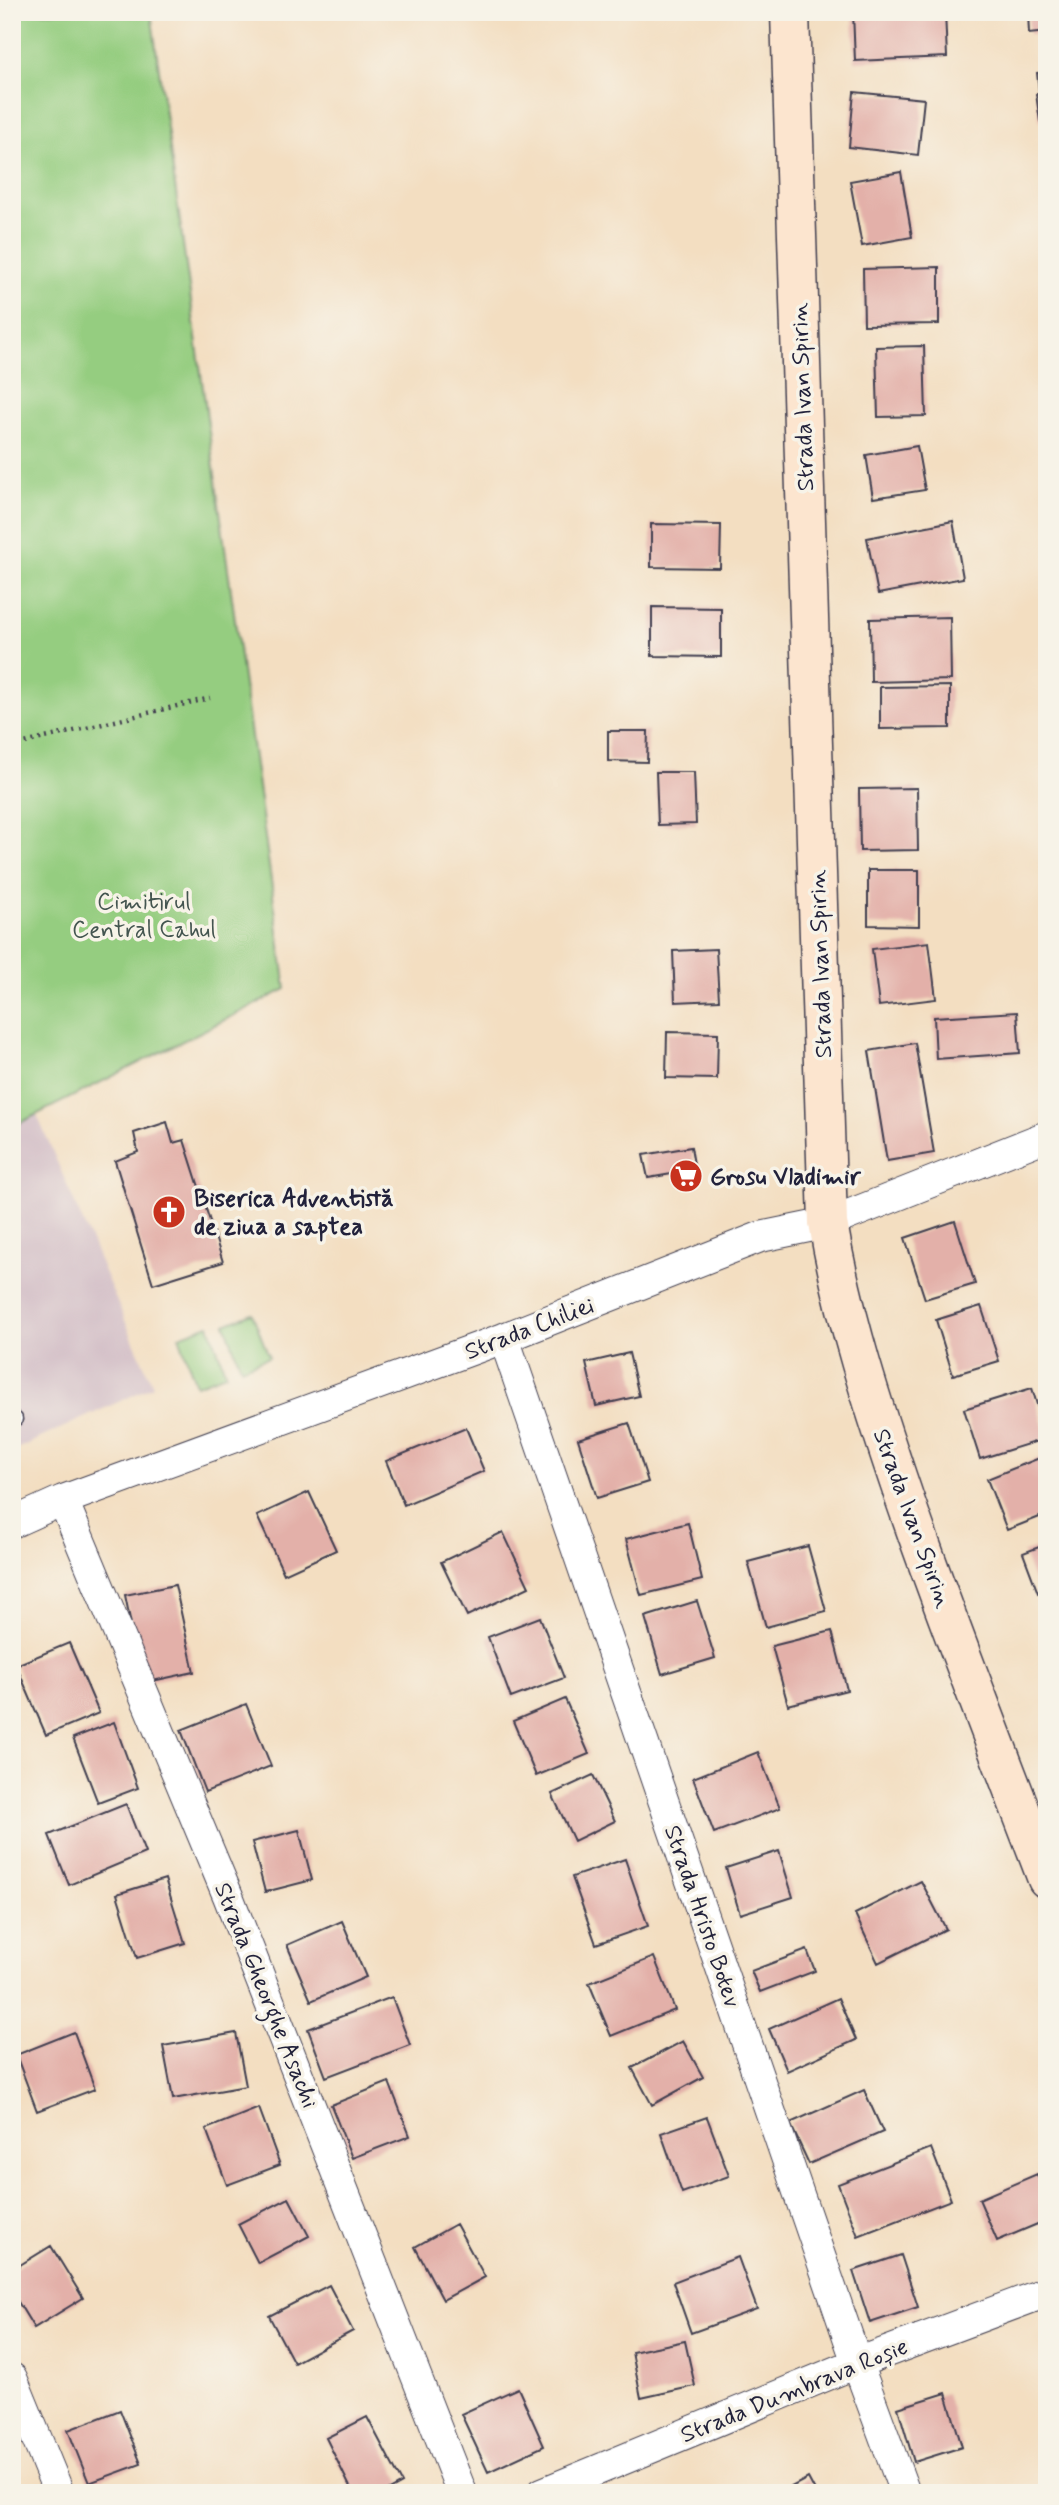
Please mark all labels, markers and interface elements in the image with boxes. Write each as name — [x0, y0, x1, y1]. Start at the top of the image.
street label: Strada Ivan Spirin — [785, 302, 822, 492]
street label: Strada Ivan Spirin — [803, 869, 840, 1059]
park label: Cimitirul Central Cahul — [72, 887, 216, 946]
supermarket icon: Grosu Vladimir — [667, 1157, 705, 1195]
place label: Grosu Vladimir — [710, 1162, 862, 1193]
place label: Biserica Adventistă de ziua a saptea — [194, 1184, 394, 1243]
church icon: Biserica Adventistă de ziua a saptea — [150, 1193, 188, 1231]
street label: Strada Chiliei — [460, 1291, 599, 1368]
street label: Strada Ivan Spirin — [865, 1425, 958, 1613]
street label: Strada Hristo Botev — [656, 1821, 747, 2012]
street label: Strada Gheorghe Asachi — [203, 1878, 325, 2114]
street label: Strada Dumbrava Roșie — [676, 2332, 913, 2451]

